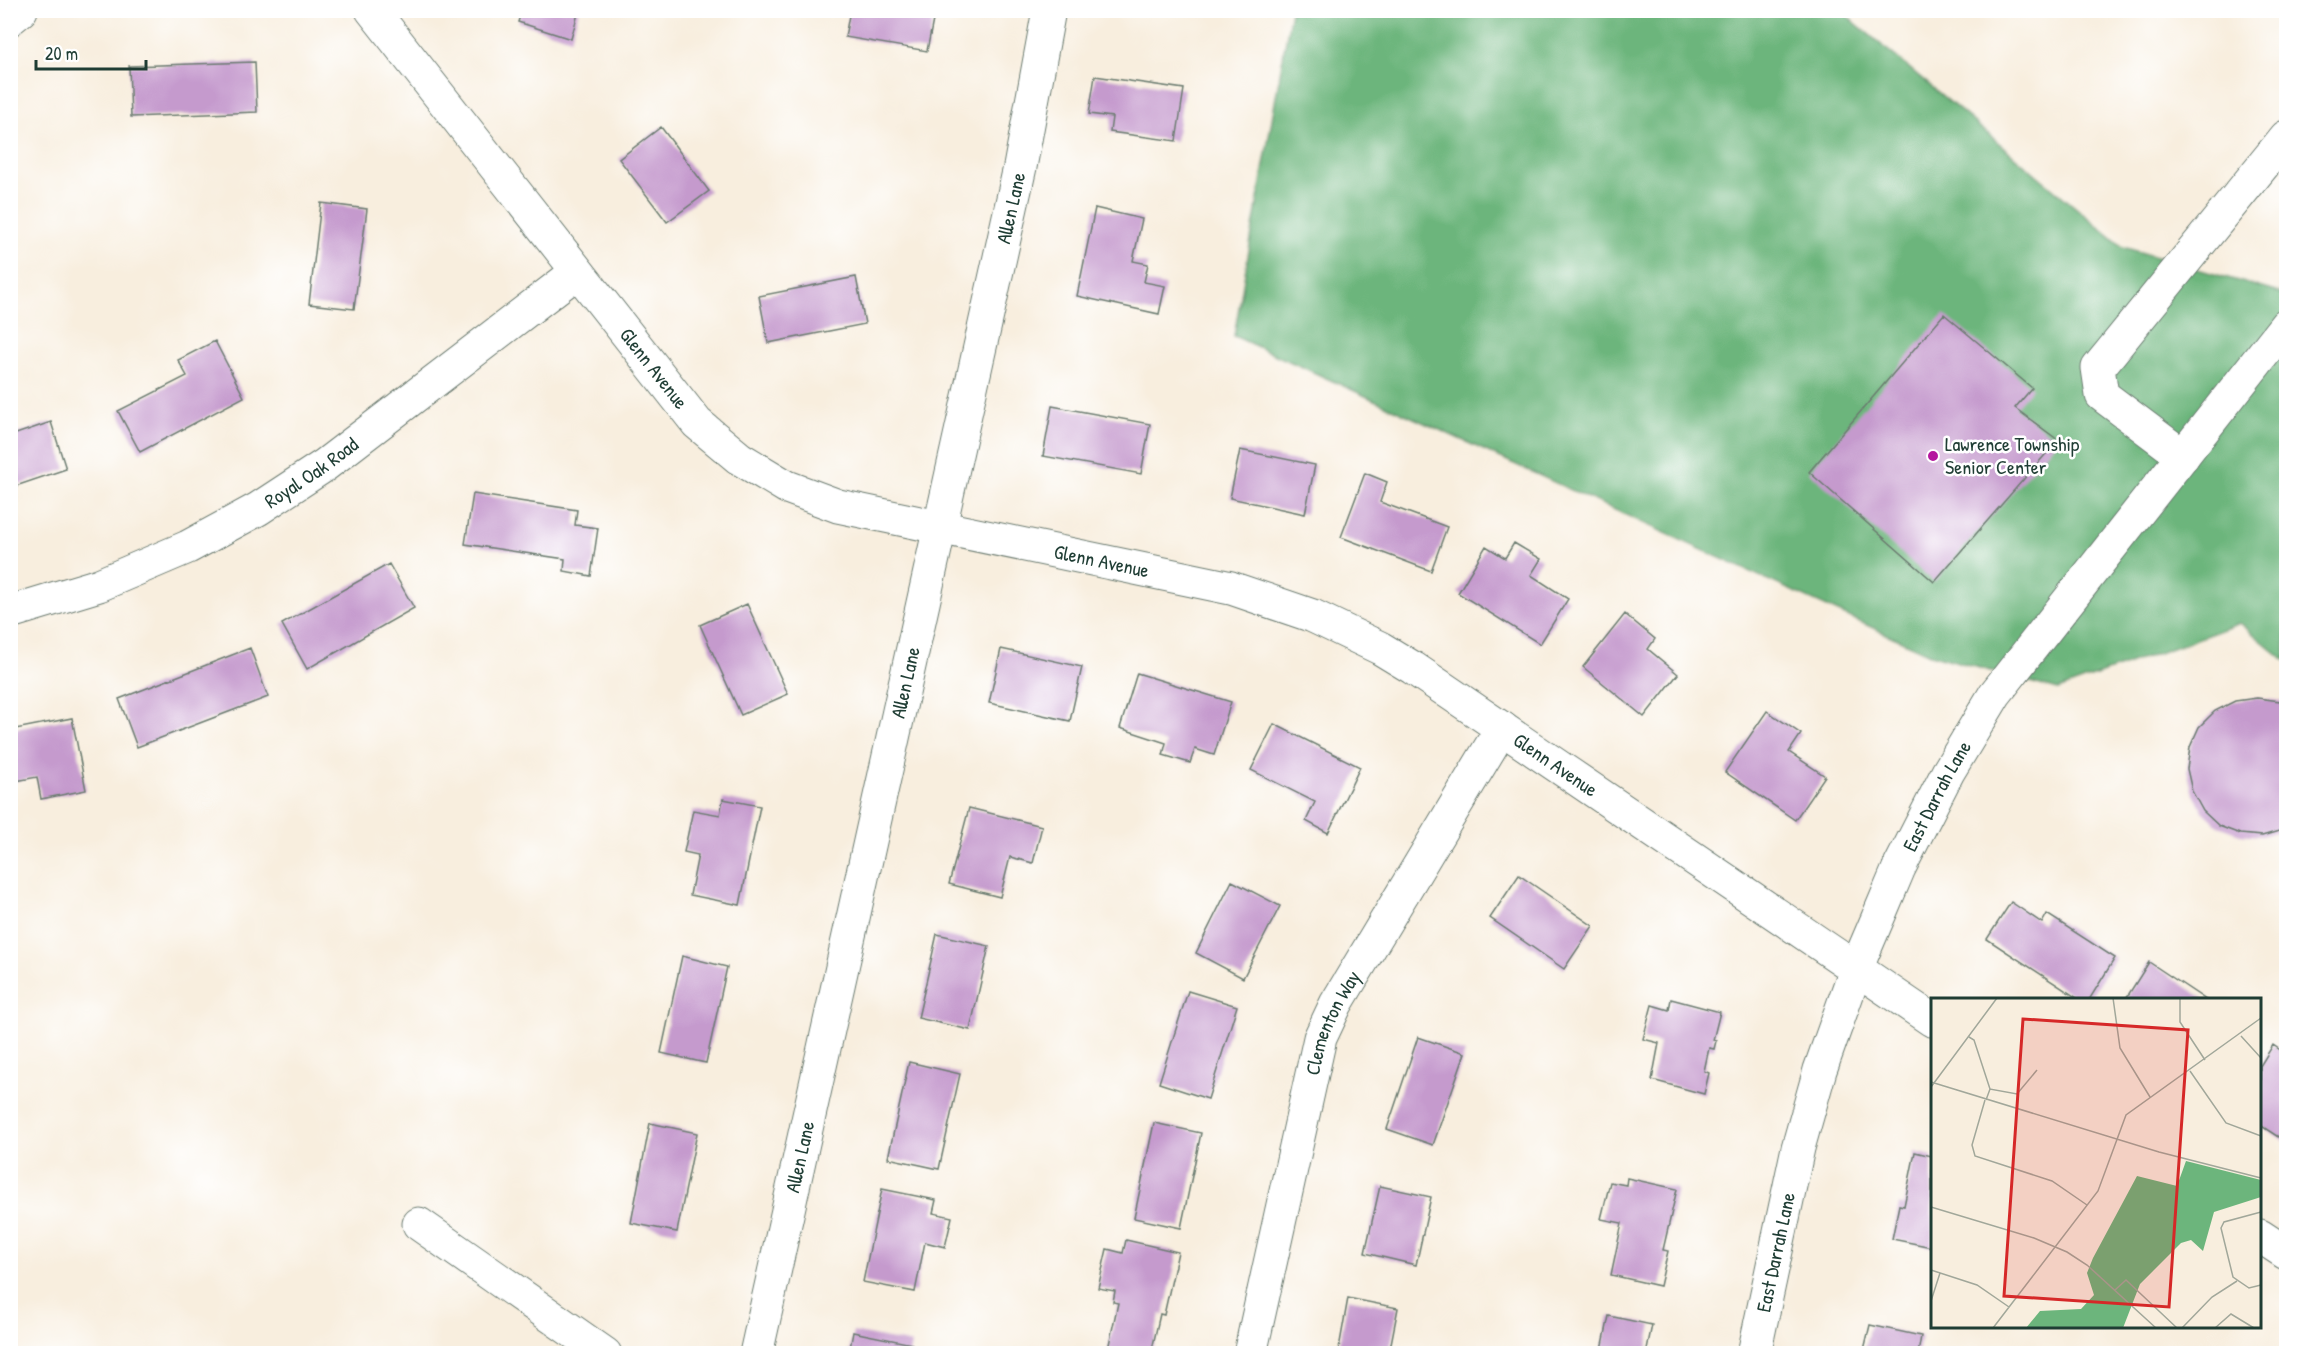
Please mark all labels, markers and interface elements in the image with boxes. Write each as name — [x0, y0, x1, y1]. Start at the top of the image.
scale bar — [36, 33, 146, 71]
text: 20 m — [45, 41, 78, 66]
street label: Allen Lane — [989, 170, 1031, 246]
street label: Glenn Avenue — [614, 322, 695, 414]
street label: Royal Oak Road — [259, 430, 364, 514]
place label: Lawrence Township Senior Center — [1945, 430, 2080, 480]
marker: Lawrence Township Senior Center — [1926, 449, 1940, 463]
street label: Glenn Avenue — [1052, 537, 1152, 584]
street label: Allen Lane — [884, 644, 926, 721]
street label: Glenn Avenue — [1508, 726, 1603, 803]
street label: East Darrah Lane — [1896, 735, 1977, 856]
street label: Clementon Way — [1298, 965, 1366, 1078]
inset map — [1931, 998, 2261, 1328]
street label: Allen Lane — [778, 1118, 820, 1195]
street label: East Darrah Lane — [1749, 1190, 1801, 1315]

